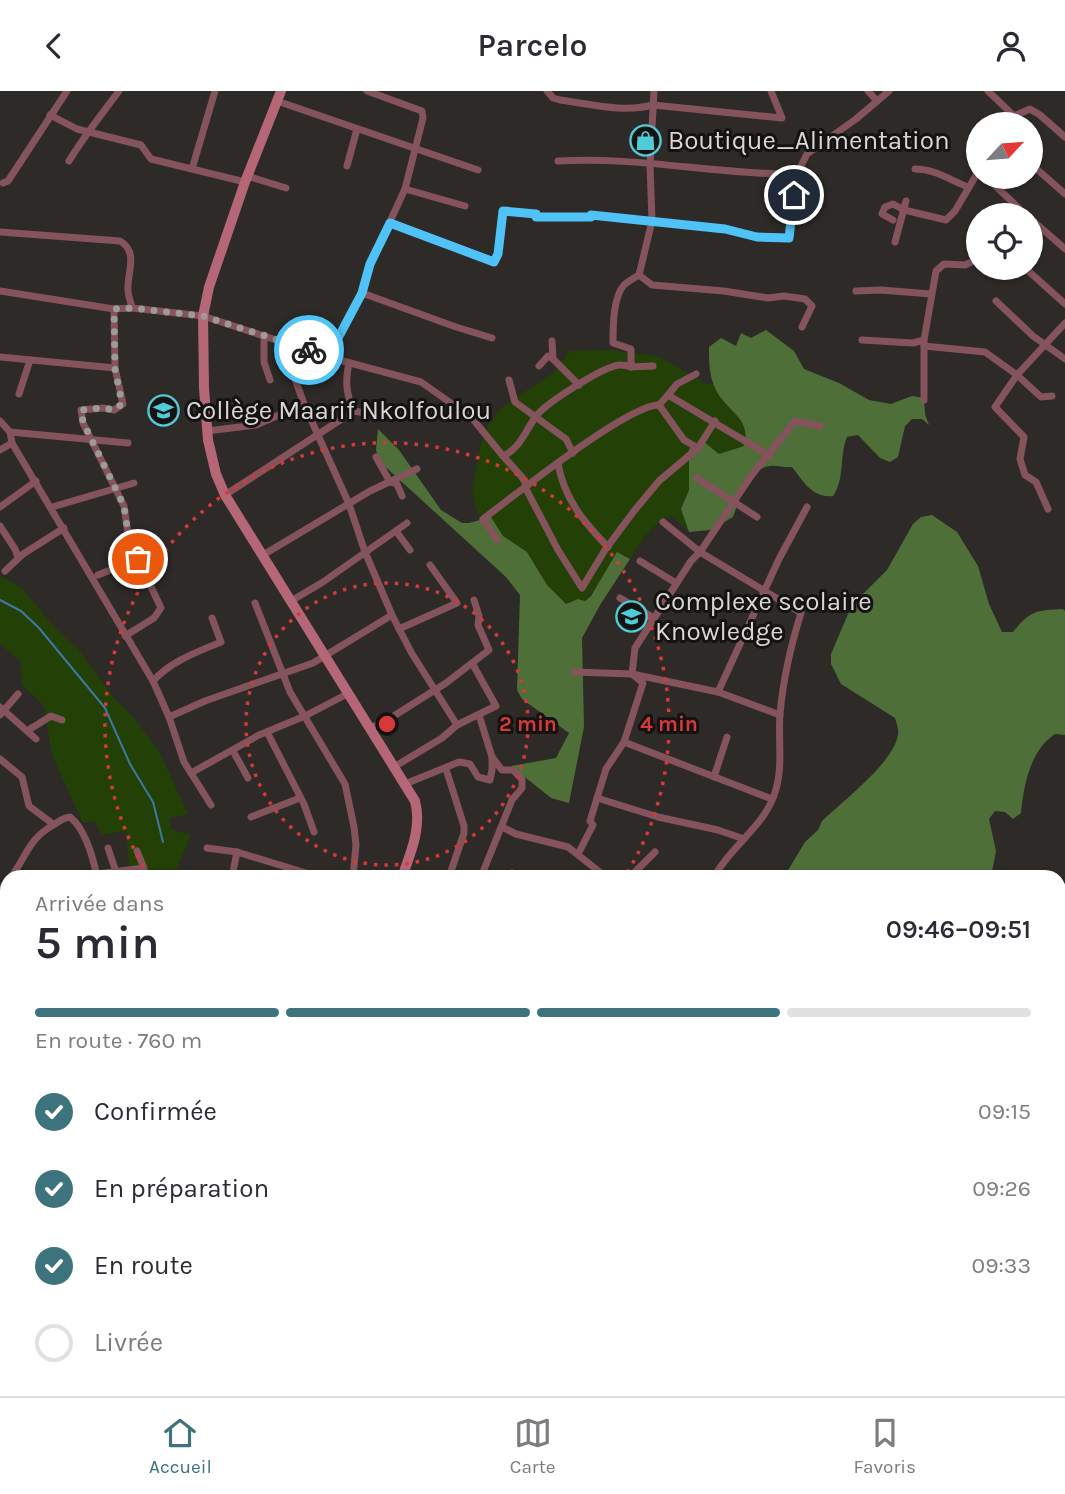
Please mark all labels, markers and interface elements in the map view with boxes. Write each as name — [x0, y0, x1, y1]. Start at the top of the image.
icon: back — [35, 27, 73, 65]
text: Parcelo — [477, 27, 588, 64]
icon: person — [992, 27, 1030, 65]
north arrow — [966, 112, 1043, 189]
map controls — [966, 112, 1043, 280]
shop icon: Boutique_Alimentation — [628, 123, 662, 157]
place label: Boutique_Alimentation — [668, 125, 950, 156]
pin — [764, 165, 824, 225]
icon: home — [775, 176, 813, 214]
button: locate — [966, 203, 1043, 280]
courier — [274, 315, 344, 385]
icon: bike — [290, 331, 328, 369]
school or university icon: Collège Maarif Nkolfoulou — [146, 393, 180, 427]
place label: Collège Maarif Nkolfoulou — [186, 395, 491, 426]
pin — [108, 529, 168, 589]
icon: bag — [119, 540, 157, 578]
place label: Complexe scolaire Knowledge — [655, 586, 872, 647]
school or university icon: Complexe scolaire Knowledge — [615, 599, 649, 633]
centre of rings — [375, 712, 399, 736]
text: 2 min — [499, 712, 557, 736]
text: 4 min — [640, 712, 698, 736]
text: Arrivée dans — [35, 890, 165, 917]
text: 09:46–09:51 — [886, 914, 1031, 945]
text: 5 min — [35, 916, 160, 970]
text: En route · 760 m — [35, 1027, 202, 1054]
icon: check — [35, 1093, 73, 1131]
text: Confirmée — [94, 1096, 217, 1127]
text: 09:15 — [978, 1098, 1031, 1125]
icon: check — [35, 1170, 73, 1208]
text: En préparation — [94, 1173, 269, 1204]
text: 09:26 — [972, 1175, 1031, 1202]
icon: check — [35, 1247, 73, 1285]
text: En route — [94, 1250, 193, 1281]
text: 09:33 — [972, 1252, 1031, 1279]
text: Livrée — [94, 1327, 163, 1358]
tab: Accueil — [149, 1414, 212, 1478]
tab: Carte — [510, 1414, 556, 1478]
tab: Favoris — [854, 1414, 916, 1478]

